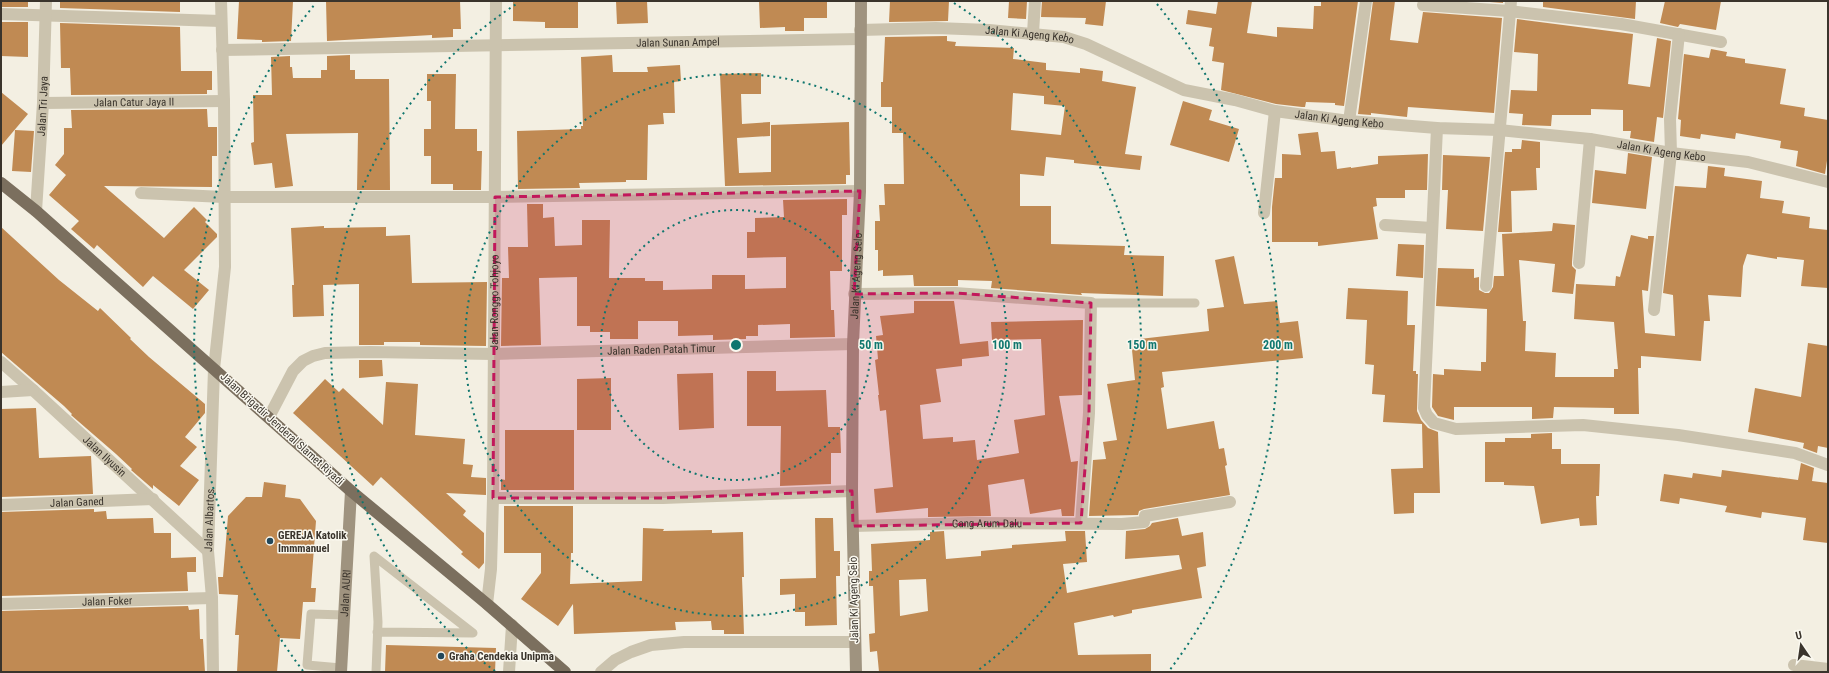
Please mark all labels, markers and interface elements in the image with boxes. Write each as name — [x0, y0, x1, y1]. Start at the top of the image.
street label: Jalan Ki Ageng Kebo — [985, 23, 1076, 46]
street label: Jalan Sunan Ampel — [636, 35, 720, 49]
street label: Jalan Tri Jaya — [34, 76, 50, 137]
street label: Jalan Catur Jaya II — [94, 95, 174, 109]
street label: Jalan Ki Ageng Kebo — [1294, 107, 1385, 130]
street label: Jalan Ki Ageng Kebo — [1616, 137, 1707, 164]
street label: Jalan Ki Ageng Selo — [848, 232, 865, 320]
street label: Jalan Ronggo Tohjoyo — [487, 254, 501, 350]
centre of rings — [729, 338, 743, 352]
text: 50 m — [859, 338, 883, 352]
text: 100 m — [992, 338, 1022, 352]
text: 150 m — [1127, 338, 1157, 352]
text: 200 m — [1263, 338, 1293, 352]
street label: Jalan Raden Patah Timur — [607, 341, 716, 357]
street label: Jalan Brigadir Jenderal Slamet Riyadi — [218, 370, 346, 488]
street label: Jalan Ilyusin — [80, 433, 129, 479]
street label: Jalan Albartos — [201, 488, 217, 552]
street label: Jalan Ganed — [50, 494, 104, 510]
street label: Gang Arum Dalu — [952, 516, 1022, 530]
place label: GEREJA Katolik Immmanuel — [278, 529, 347, 555]
marker: GEREJA Katolik Immmanuel — [265, 536, 275, 546]
street label: Jalan Ki Ageng Selo — [847, 556, 861, 643]
street label: Jalan AURI — [338, 569, 353, 617]
street label: Jalan Foker — [82, 594, 133, 608]
north arrow — [1781, 625, 1821, 665]
text: U — [1794, 629, 1803, 643]
place label: Graha Cendekia Unipma — [449, 650, 554, 663]
marker: Graha Cendekia Unipma — [436, 651, 446, 661]

